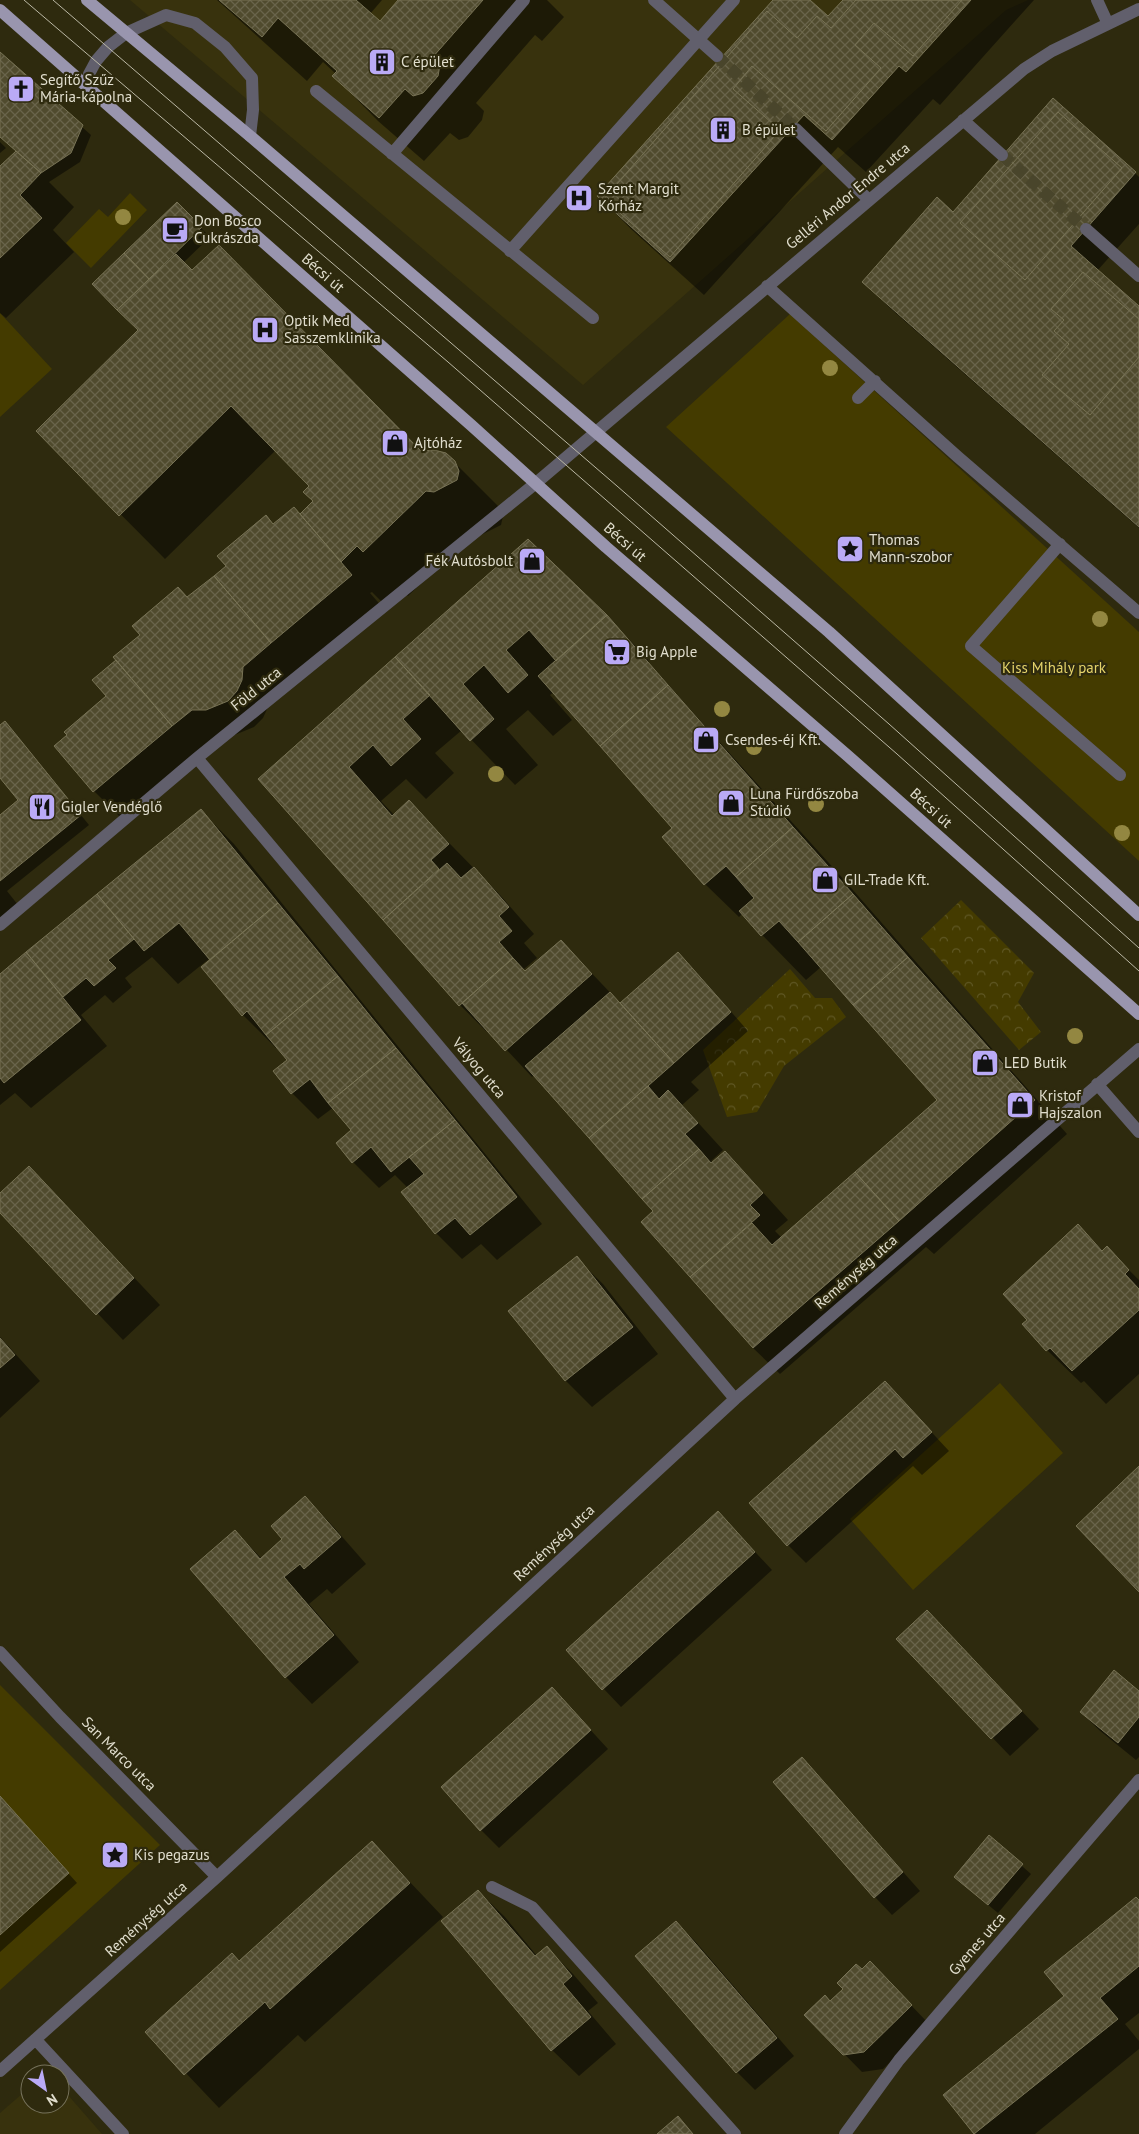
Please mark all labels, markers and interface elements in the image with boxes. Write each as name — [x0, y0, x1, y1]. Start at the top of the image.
building icon: C épület — [367, 47, 397, 77]
place label: C épület — [401, 52, 454, 71]
place label: Segítő Szűz Mária-kápolna — [40, 70, 132, 106]
church icon: Segítő Szűz Mária-kápolna — [6, 74, 36, 104]
building icon: B épület — [708, 115, 738, 145]
place label: B épület — [742, 120, 796, 139]
street label: Gelléri Andor Endre utca — [782, 138, 914, 253]
place label: Szent Margit Kórház — [598, 179, 679, 215]
hospital icon: Szent Margit Kórház — [564, 183, 594, 213]
place label: Don Bosco Cukrászda — [194, 211, 262, 247]
cafe icon: Don Bosco Cukrászda — [160, 215, 190, 245]
street label: Bécsi út — [298, 249, 349, 296]
place label: Optik Med Sasszemklinika — [284, 311, 381, 347]
hospital icon: Optik Med Sasszemklinika — [250, 315, 280, 345]
shop icon: Ajtóház — [380, 428, 410, 458]
place label: Ajtóház — [414, 433, 462, 452]
street label: Bécsi út — [600, 518, 651, 565]
place label: Thomas Mann-szobor — [869, 530, 952, 566]
place icon: Thomas Mann-szobor — [835, 534, 865, 564]
shop icon: Fék Autósbolt — [517, 546, 547, 576]
place label: Fék Autósbolt — [426, 551, 513, 570]
supermarket icon: Big Apple — [602, 637, 632, 667]
place label: Big Apple — [636, 642, 697, 661]
park label: Kiss Mihály park — [1002, 658, 1107, 677]
street label: Föld utca — [227, 663, 285, 715]
shop icon: Csendes-éj Kft. — [691, 725, 721, 755]
place label: Csendes-éj Kft. — [725, 730, 821, 749]
place label: Luna Fürdőszoba Stúdió — [750, 784, 859, 820]
street label: Bécsi út — [906, 784, 956, 832]
shop icon: Luna Fürdőszoba Stúdió — [716, 788, 746, 818]
restaurant icon: Gigler Vendéglő — [27, 792, 57, 822]
place label: Gigler Vendéglő — [61, 797, 162, 816]
shop icon: GIL-Trade Kft. — [810, 865, 840, 895]
place label: GIL-Trade Kft. — [844, 870, 930, 889]
street label: Vályog utca — [448, 1033, 510, 1102]
shop icon: LED Butik — [970, 1048, 1000, 1078]
place label: LED Butik — [1004, 1053, 1068, 1072]
place label: Kristof Hajszalon — [1039, 1086, 1102, 1122]
shop icon: Kristof Hajszalon — [1005, 1090, 1035, 1120]
street label: Reménység utca — [810, 1230, 901, 1313]
street label: Reménység utca — [509, 1500, 598, 1585]
street label: San Marco utca — [78, 1712, 161, 1795]
place icon: Kis pegazus — [100, 1840, 130, 1870]
place label: Kis pegazus — [134, 1845, 210, 1864]
street label: Reménység utca — [101, 1877, 191, 1960]
street label: Gyenes utca — [944, 1908, 1009, 1979]
north arrow — [20, 2064, 70, 2114]
text: N — [43, 2090, 61, 2110]

